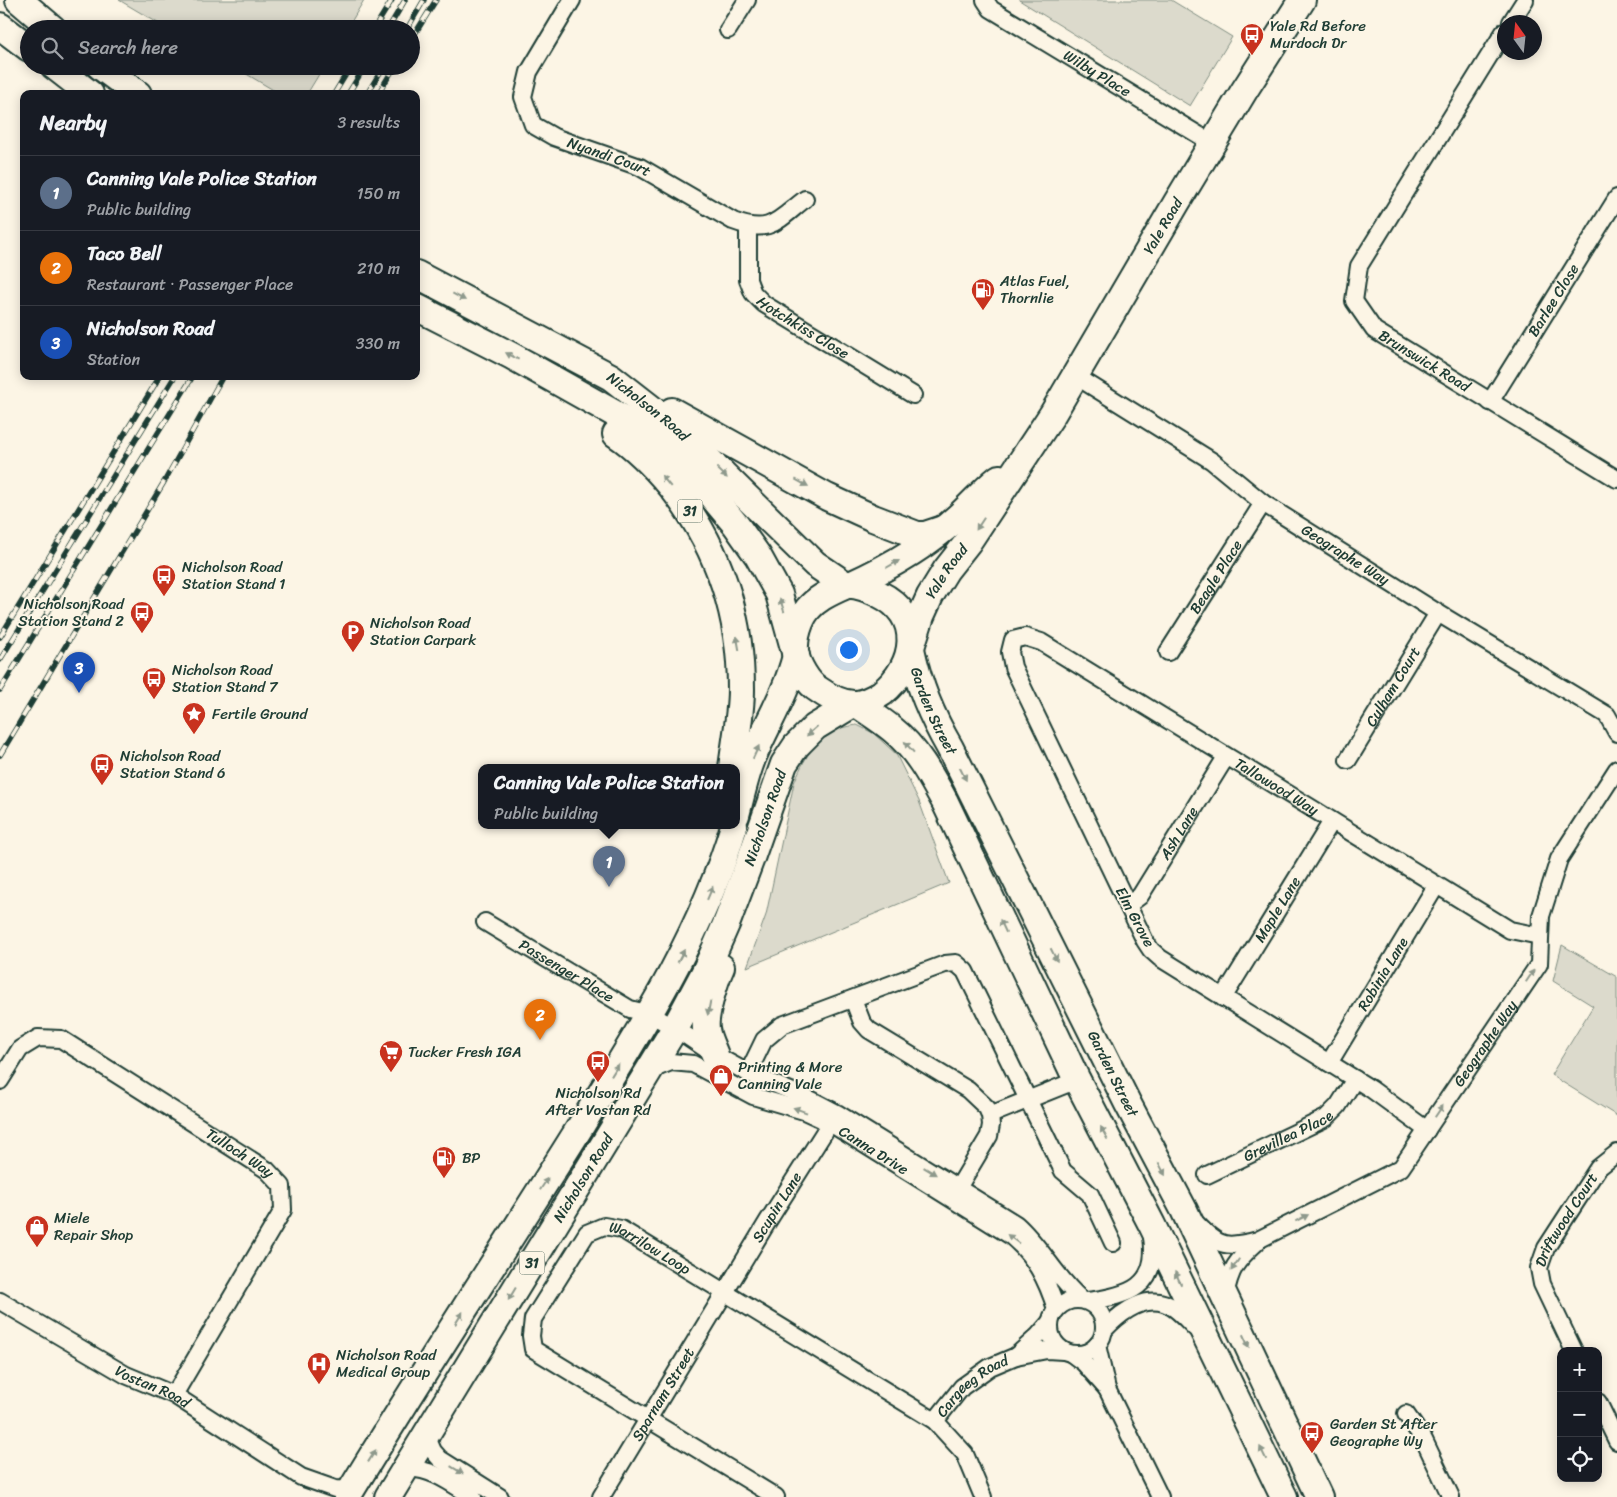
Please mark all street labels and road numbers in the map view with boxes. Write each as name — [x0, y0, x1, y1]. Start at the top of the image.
street label: Wilby Place — [1058, 43, 1136, 104]
street label: Nyandi Court — [564, 130, 657, 184]
street label: Yale Road — [1136, 192, 1190, 259]
street label: Barlee Close — [1521, 258, 1586, 342]
street label: Hotchkiss Close — [750, 290, 855, 366]
street label: Brunswick Road — [1373, 323, 1476, 400]
street label: Nicholson Road — [601, 365, 697, 449]
road number: 31 — [678, 500, 702, 522]
street label: Geographe Way — [1296, 517, 1395, 593]
street label: Beagle Place — [1182, 534, 1250, 619]
street label: Yale Road — [918, 537, 976, 604]
street label: Culham Court — [1358, 641, 1428, 732]
street label: Garden Street — [903, 664, 965, 760]
street label: Tallowood Way — [1229, 751, 1324, 823]
street label: Nicholson Road — [736, 765, 794, 869]
street label: Ash Lane — [1152, 801, 1206, 866]
street label: Maple Lane — [1247, 871, 1308, 948]
street label: Elm Grove — [1108, 882, 1162, 952]
street label: Passenger Place — [514, 932, 619, 1010]
street label: Robinia Lane — [1350, 932, 1415, 1016]
street label: Geographe Way — [1446, 994, 1524, 1092]
street label: Garden Street — [1080, 1026, 1146, 1122]
street label: Grevillea Place — [1239, 1104, 1340, 1169]
street label: Canna Drive — [834, 1118, 914, 1182]
street label: Tulloch Way — [200, 1121, 281, 1184]
street label: Nicholson Road — [546, 1127, 621, 1228]
street label: Scupin Lane — [745, 1166, 809, 1248]
street label: Driftwood Court — [1527, 1167, 1605, 1270]
street label: Warrilow Loop — [607, 1214, 696, 1282]
road number: 31 — [520, 1252, 544, 1274]
street label: Sparnam Street — [625, 1342, 702, 1446]
street label: Cargeeg Road — [929, 1347, 1013, 1423]
street label: Vostan Road — [110, 1358, 196, 1416]

